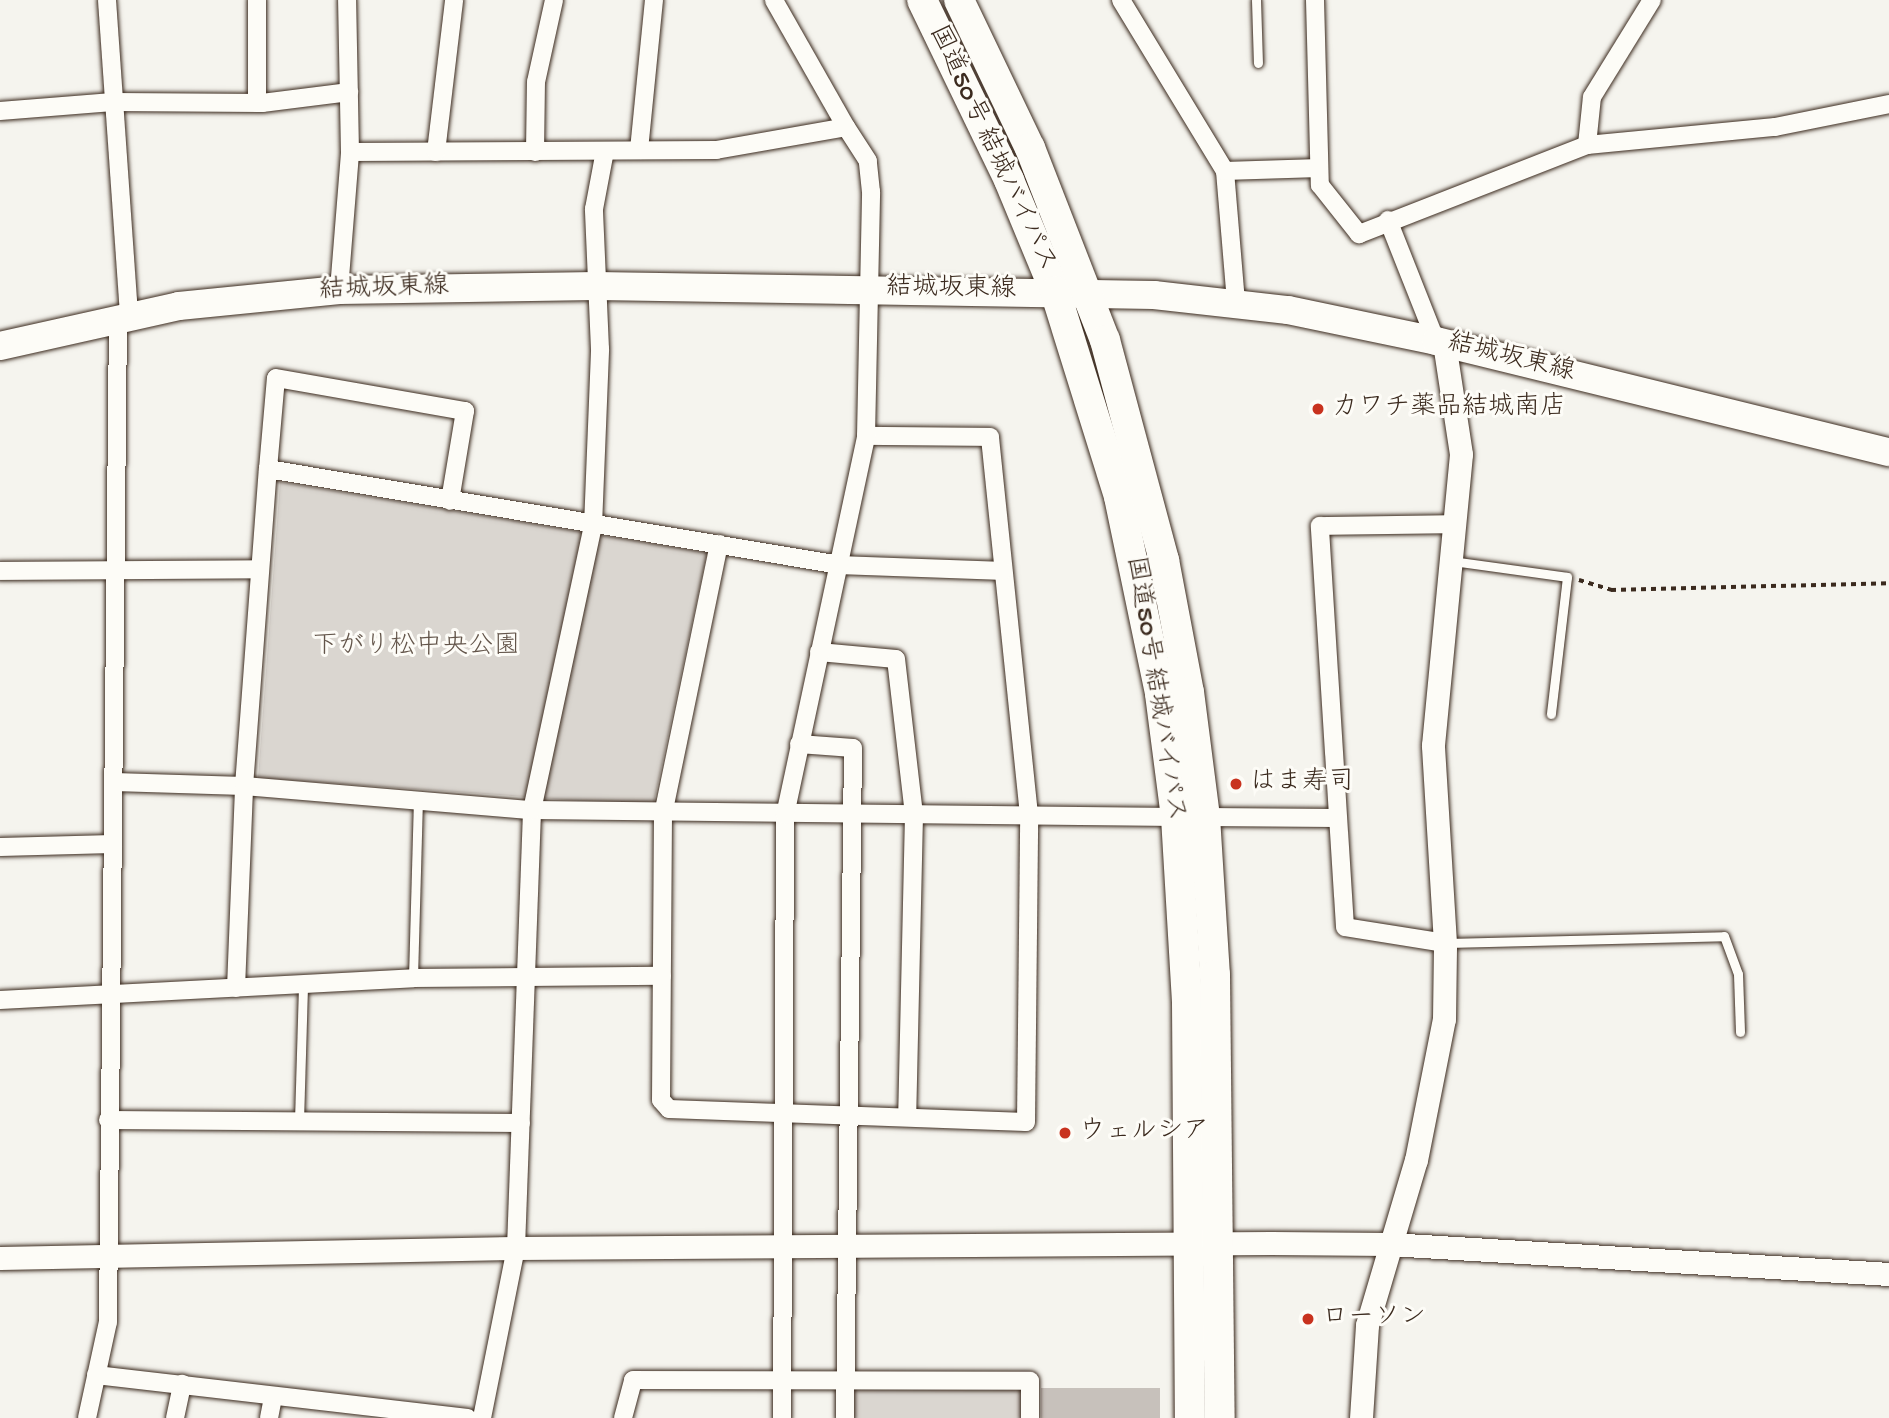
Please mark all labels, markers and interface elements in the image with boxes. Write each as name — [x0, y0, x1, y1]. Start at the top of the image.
street label: 国道50号 結城バイパス — [920, 21, 1062, 277]
street label: 結城坂東線 — [318, 272, 450, 308]
street label: 結城坂東線 — [886, 273, 1016, 307]
street label: 結城坂東線 — [1444, 328, 1578, 390]
place label: カワチ薬品結城南店 — [1332, 393, 1566, 425]
marker: カワチ薬品結城南店 — [1310, 401, 1326, 417]
street label: 国道50号 結城バイパス — [1118, 554, 1190, 824]
park label: 下がり松中央公園 — [312, 632, 520, 664]
place label: はま寿司 — [1250, 768, 1354, 800]
marker: はま寿司 — [1228, 776, 1244, 792]
place label: ウェルシア — [1079, 1117, 1209, 1149]
marker: ウェルシア — [1057, 1125, 1073, 1141]
place label: ローソン — [1322, 1303, 1426, 1335]
marker: ローソン — [1300, 1311, 1316, 1327]

